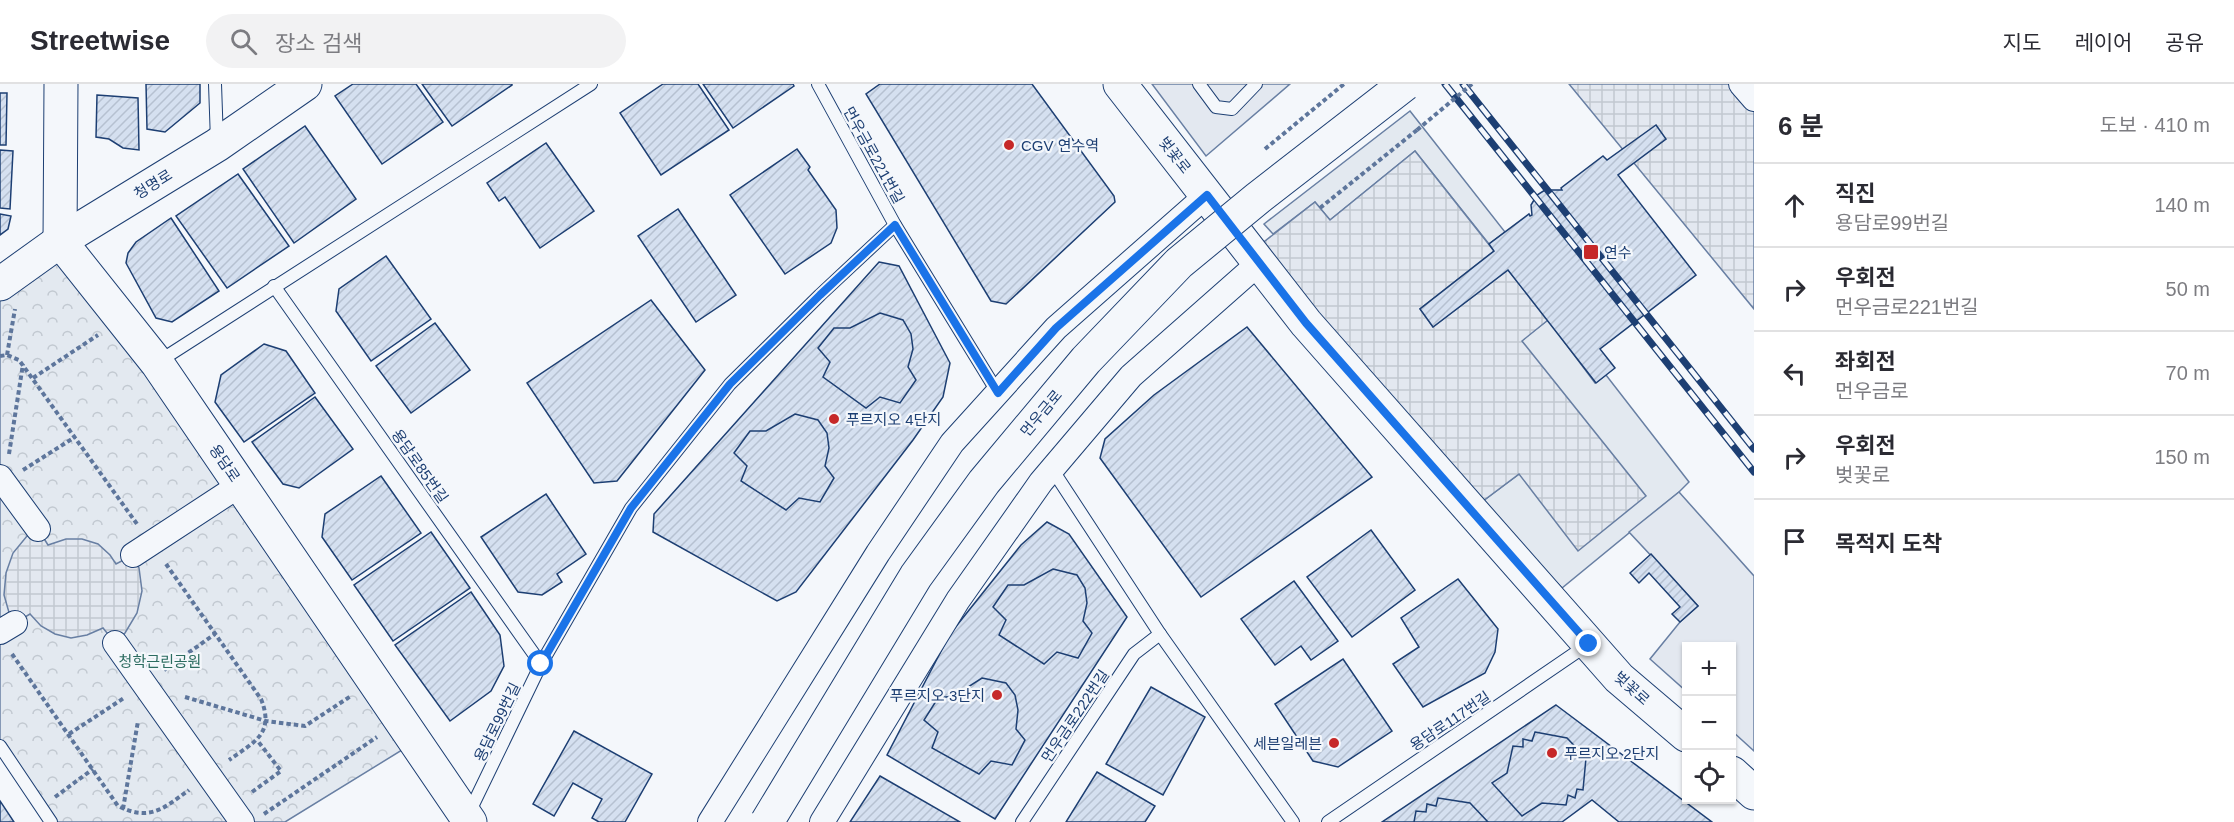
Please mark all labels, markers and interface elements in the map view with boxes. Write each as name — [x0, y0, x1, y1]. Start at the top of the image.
search box — [206, 14, 626, 68]
text: Streetwise — [30, 25, 170, 56]
icon: search — [227, 25, 260, 58]
text: 장소 검색 — [275, 31, 362, 56]
text: 지도 — [2003, 31, 2041, 54]
text: 레이어 — [2074, 31, 2132, 54]
text: 공유 — [2165, 31, 2204, 54]
street label: 먼우금로221번길 — [840, 104, 908, 206]
text: 6 분 — [1778, 111, 1824, 141]
text: 도보 · 410 m — [2100, 114, 2210, 136]
street label: 벚꽃로 — [1156, 133, 1194, 177]
place label: CGV 연수역 — [1021, 137, 1099, 154]
marker: CGV 연수역 — [1002, 138, 1016, 152]
street label: 청명로 — [131, 166, 175, 202]
text: 직진 — [1835, 181, 1875, 206]
icon: ahead — [1778, 189, 1811, 222]
text: 140 m — [2154, 194, 2210, 216]
text: 용담로99번길 — [1835, 212, 1949, 234]
marker: 연수 — [1582, 243, 1600, 261]
place label: 연수 — [1604, 244, 1632, 261]
text: 우회전 — [1835, 265, 1896, 290]
icon: right — [1778, 273, 1811, 306]
text: 50 m — [2166, 278, 2210, 300]
text: 먼우금로221번길 — [1835, 296, 1979, 318]
text: 좌회전 — [1835, 349, 1896, 374]
icon: left — [1778, 357, 1811, 390]
text: 70 m — [2166, 362, 2210, 384]
text: 먼우금로 — [1835, 380, 1909, 402]
street label: 먼우금로 — [1017, 386, 1065, 440]
place label: 푸르지오 4단지 — [846, 411, 941, 428]
marker: 푸르지오 4단지 — [827, 412, 841, 426]
street label: 용담로85번길 — [388, 426, 452, 506]
text: 우회전 — [1835, 433, 1896, 458]
street label: 용담로 — [206, 441, 244, 485]
icon: right — [1778, 441, 1811, 474]
text: 150 m — [2154, 446, 2210, 468]
text: 벚꽃로 — [1835, 464, 1890, 486]
icon: arrive — [1778, 525, 1811, 558]
text: 목적지 도착 — [1835, 531, 1942, 556]
route end — [1575, 630, 1601, 656]
map controls — [1682, 642, 1736, 804]
button: + — [1682, 642, 1736, 696]
route start — [527, 650, 553, 676]
park label: 청학근린공원 — [119, 653, 201, 670]
street label: 먼우금로222번길 — [1038, 667, 1112, 765]
street label: 벚꽃로 — [1611, 668, 1653, 708]
street label: 용담로99번길 — [471, 680, 523, 764]
place label: 푸르지오 3단지 — [890, 687, 985, 704]
marker: 푸르지오 3단지 — [990, 688, 1004, 702]
street label: 용담로117번길 — [1407, 688, 1493, 754]
button: − — [1682, 696, 1736, 750]
place label: 세븐일레븐 — [1253, 735, 1322, 752]
marker: 세븐일레븐 — [1327, 736, 1341, 750]
place label: 푸르지오 2단지 — [1564, 745, 1659, 762]
marker: 푸르지오 2단지 — [1545, 746, 1559, 760]
button: locate — [1682, 750, 1736, 804]

